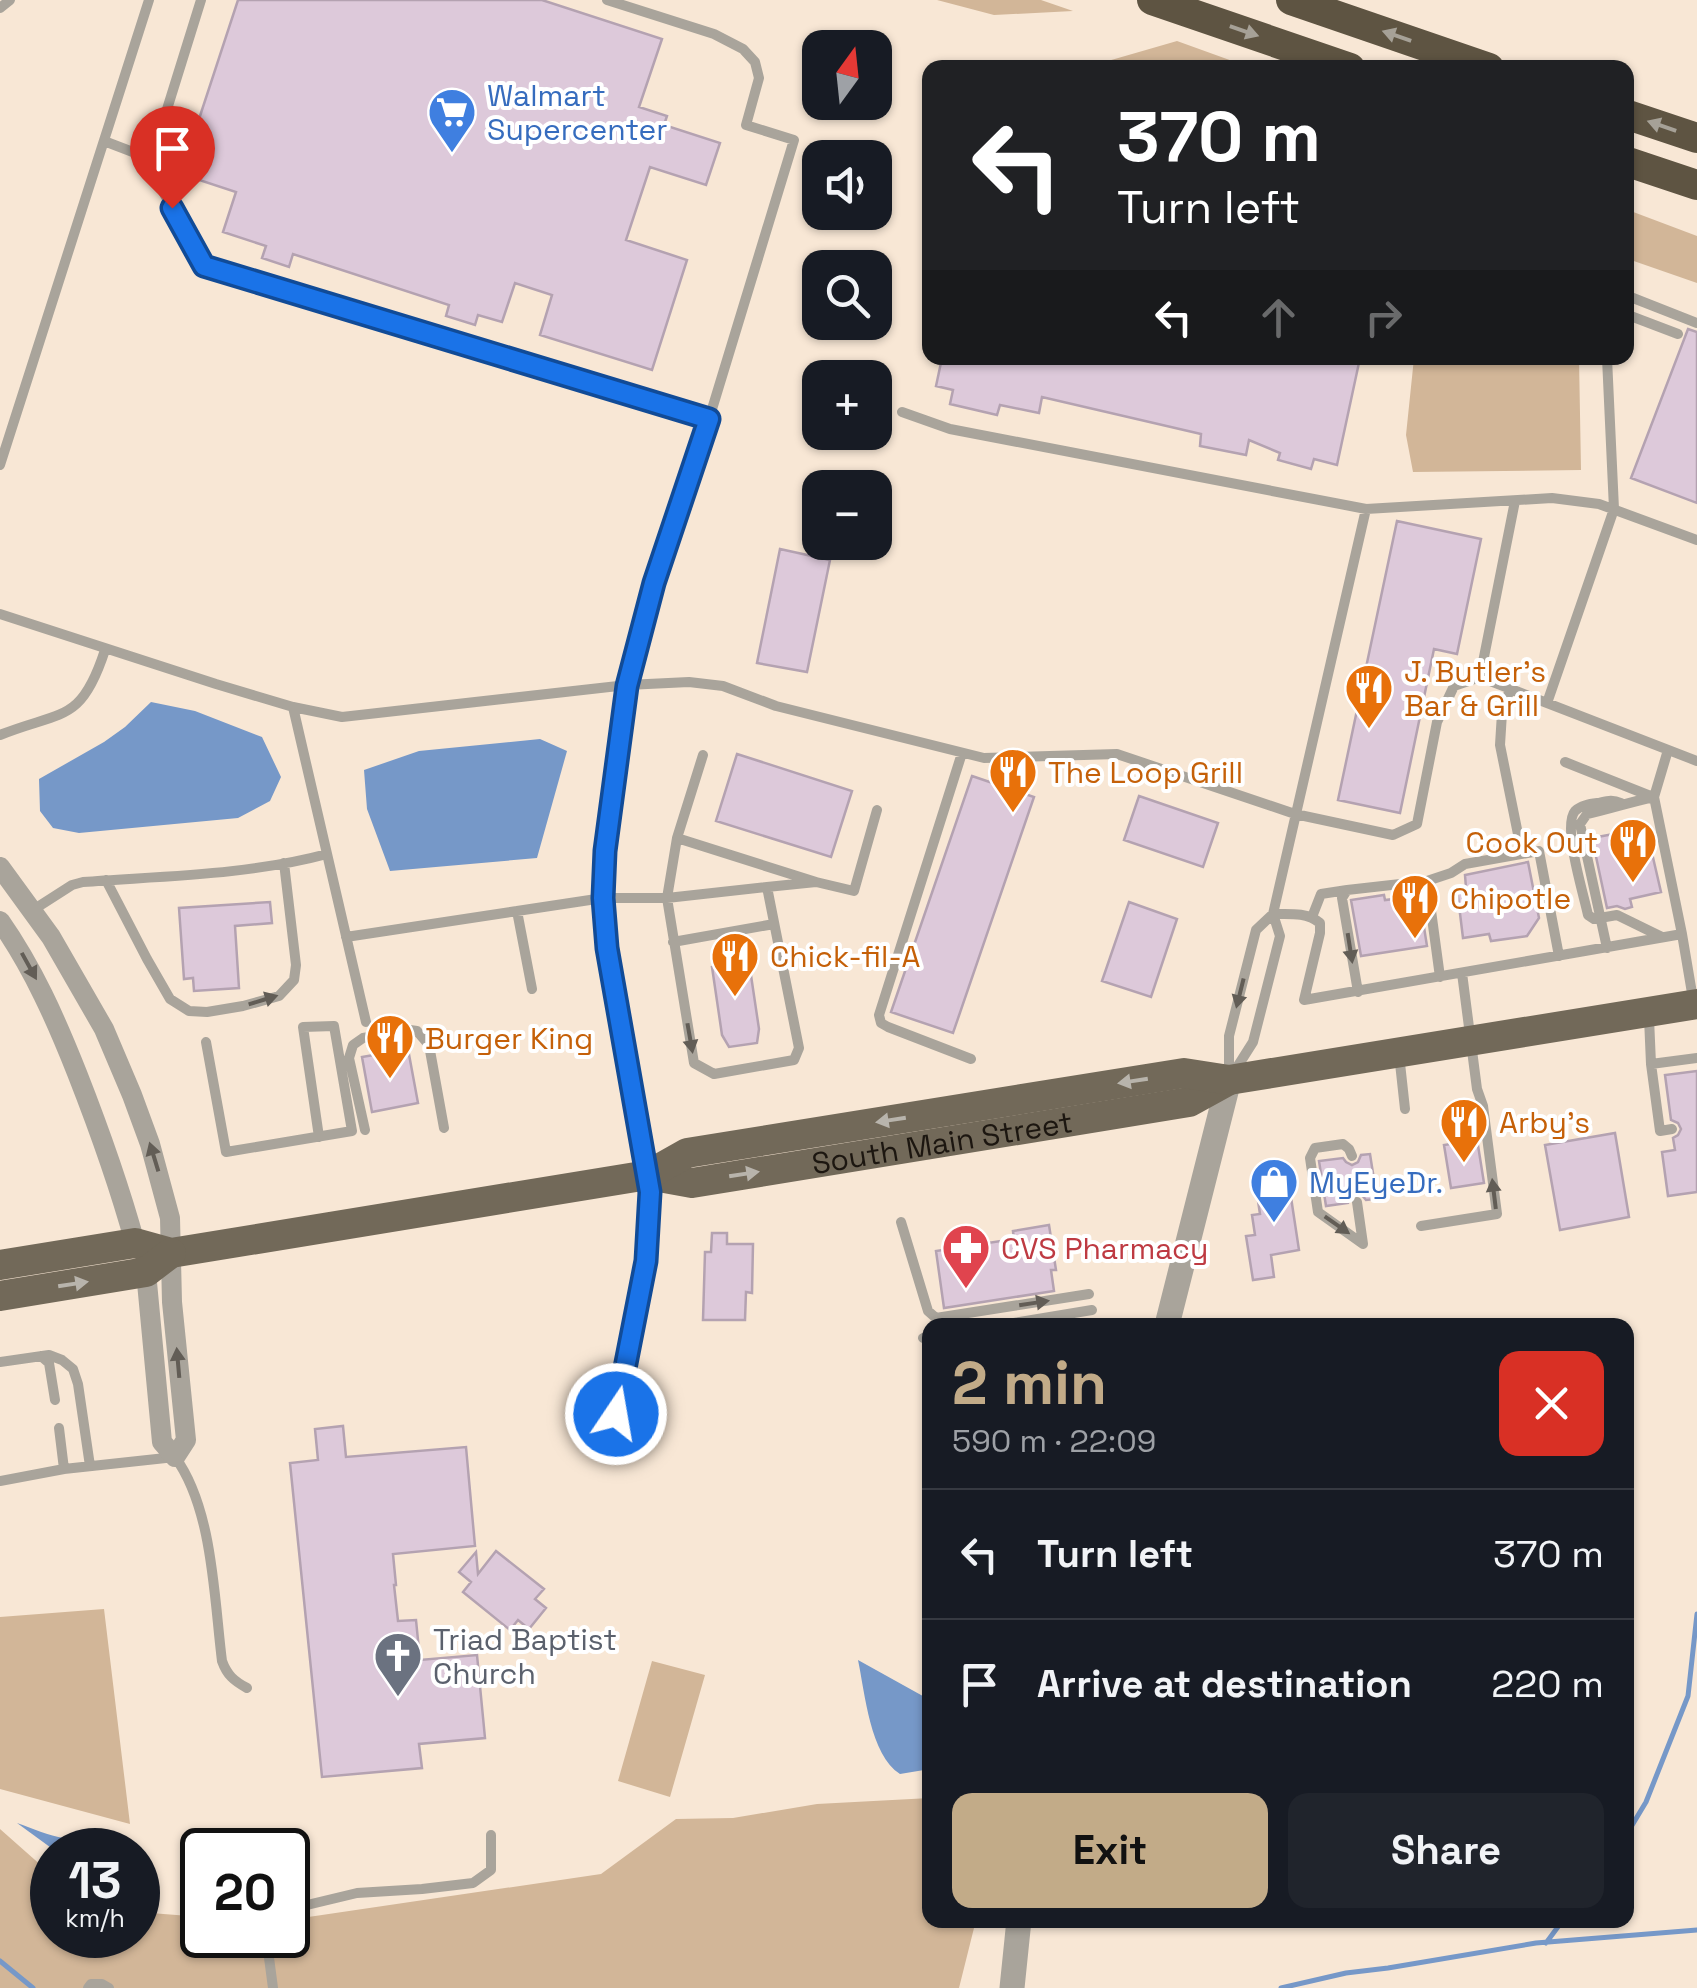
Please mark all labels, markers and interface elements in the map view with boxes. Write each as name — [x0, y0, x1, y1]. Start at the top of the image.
one-way arrow — [1229, 25, 1259, 40]
one-way arrow — [1382, 28, 1412, 43]
north arrow — [802, 30, 892, 120]
map controls — [802, 30, 892, 560]
place label: Walmart Supercenter — [487, 76, 668, 149]
supermarket icon: Walmart Supercenter — [426, 86, 478, 154]
text: 370 m — [1117, 92, 1321, 181]
icon: left — [952, 100, 1082, 230]
pin — [130, 106, 215, 209]
one-way arrow — [1647, 118, 1677, 133]
icon: arrive — [145, 121, 200, 176]
button: sound — [802, 140, 892, 230]
text: Turn left — [1117, 179, 1300, 236]
button: search — [802, 250, 892, 340]
icon: left — [1146, 290, 1201, 345]
icon: ahead — [1251, 290, 1306, 345]
icon: right — [1356, 290, 1411, 345]
button: + — [802, 360, 892, 450]
button: − — [802, 470, 892, 560]
place label: J. Butler's Bar & Grill — [1404, 652, 1546, 725]
restaurant icon: J. Butler's Bar & Grill — [1343, 662, 1395, 730]
restaurant icon: The Loop Grill — [987, 746, 1039, 814]
place label: The Loop Grill — [1048, 753, 1243, 792]
restaurant icon: Cook Out — [1607, 816, 1659, 884]
place label: Cook Out — [1466, 823, 1598, 862]
restaurant icon: Chipotle — [1389, 872, 1441, 940]
place label: Chipotle — [1450, 879, 1571, 918]
restaurant icon: Chick-fil-A — [709, 930, 761, 998]
one-way arrow — [1343, 933, 1359, 964]
place label: Chick-fil-A — [770, 937, 921, 976]
one-way arrow — [21, 952, 38, 981]
one-way arrow — [1232, 978, 1247, 1009]
one-way arrow — [248, 992, 278, 1007]
restaurant icon: Burger King — [364, 1012, 416, 1080]
place label: Burger King — [425, 1019, 593, 1058]
one-way arrow — [683, 1023, 698, 1054]
one-way arrow — [1116, 1074, 1148, 1089]
restaurant icon: Arby's — [1438, 1096, 1490, 1164]
street label: South Main Street — [809, 1102, 1075, 1183]
place label: Arby's — [1499, 1103, 1590, 1142]
one-way arrow — [875, 1113, 906, 1128]
one-way arrow — [146, 1142, 161, 1172]
shop icon: MyEyeDr. — [1248, 1156, 1300, 1224]
place label: MyEyeDr. — [1309, 1163, 1443, 1202]
one-way arrow — [728, 1166, 760, 1182]
one-way arrow — [1486, 1177, 1502, 1209]
one-way arrow — [1323, 1215, 1350, 1234]
pharmacy icon: CVS Pharmacy — [940, 1222, 992, 1290]
place label: CVS Pharmacy — [1001, 1229, 1208, 1268]
one-way arrow — [58, 1275, 89, 1291]
one-way arrow — [1019, 1294, 1050, 1310]
text: 2 min — [952, 1345, 1107, 1422]
one-way arrow — [170, 1347, 186, 1378]
button: close — [1499, 1351, 1604, 1456]
position arrow — [564, 1362, 668, 1466]
text: 590 m · 22:09 — [952, 1421, 1156, 1461]
icon: left — [952, 1527, 1007, 1582]
text: Turn left — [1037, 1530, 1193, 1578]
text: 370 m — [1493, 1530, 1604, 1578]
place label: Triad Baptist Church — [433, 1620, 617, 1693]
church icon: Triad Baptist Church — [372, 1630, 424, 1698]
icon: arrive — [952, 1657, 1007, 1712]
text: Arrive at destination — [1037, 1660, 1412, 1708]
text: 220 m — [1491, 1660, 1604, 1708]
button: Exit — [952, 1793, 1268, 1908]
button: Share — [1288, 1793, 1604, 1908]
speed limit sign: 20 — [180, 1828, 310, 1958]
text: 13 — [69, 1849, 122, 1913]
text: km/h — [65, 1902, 125, 1934]

